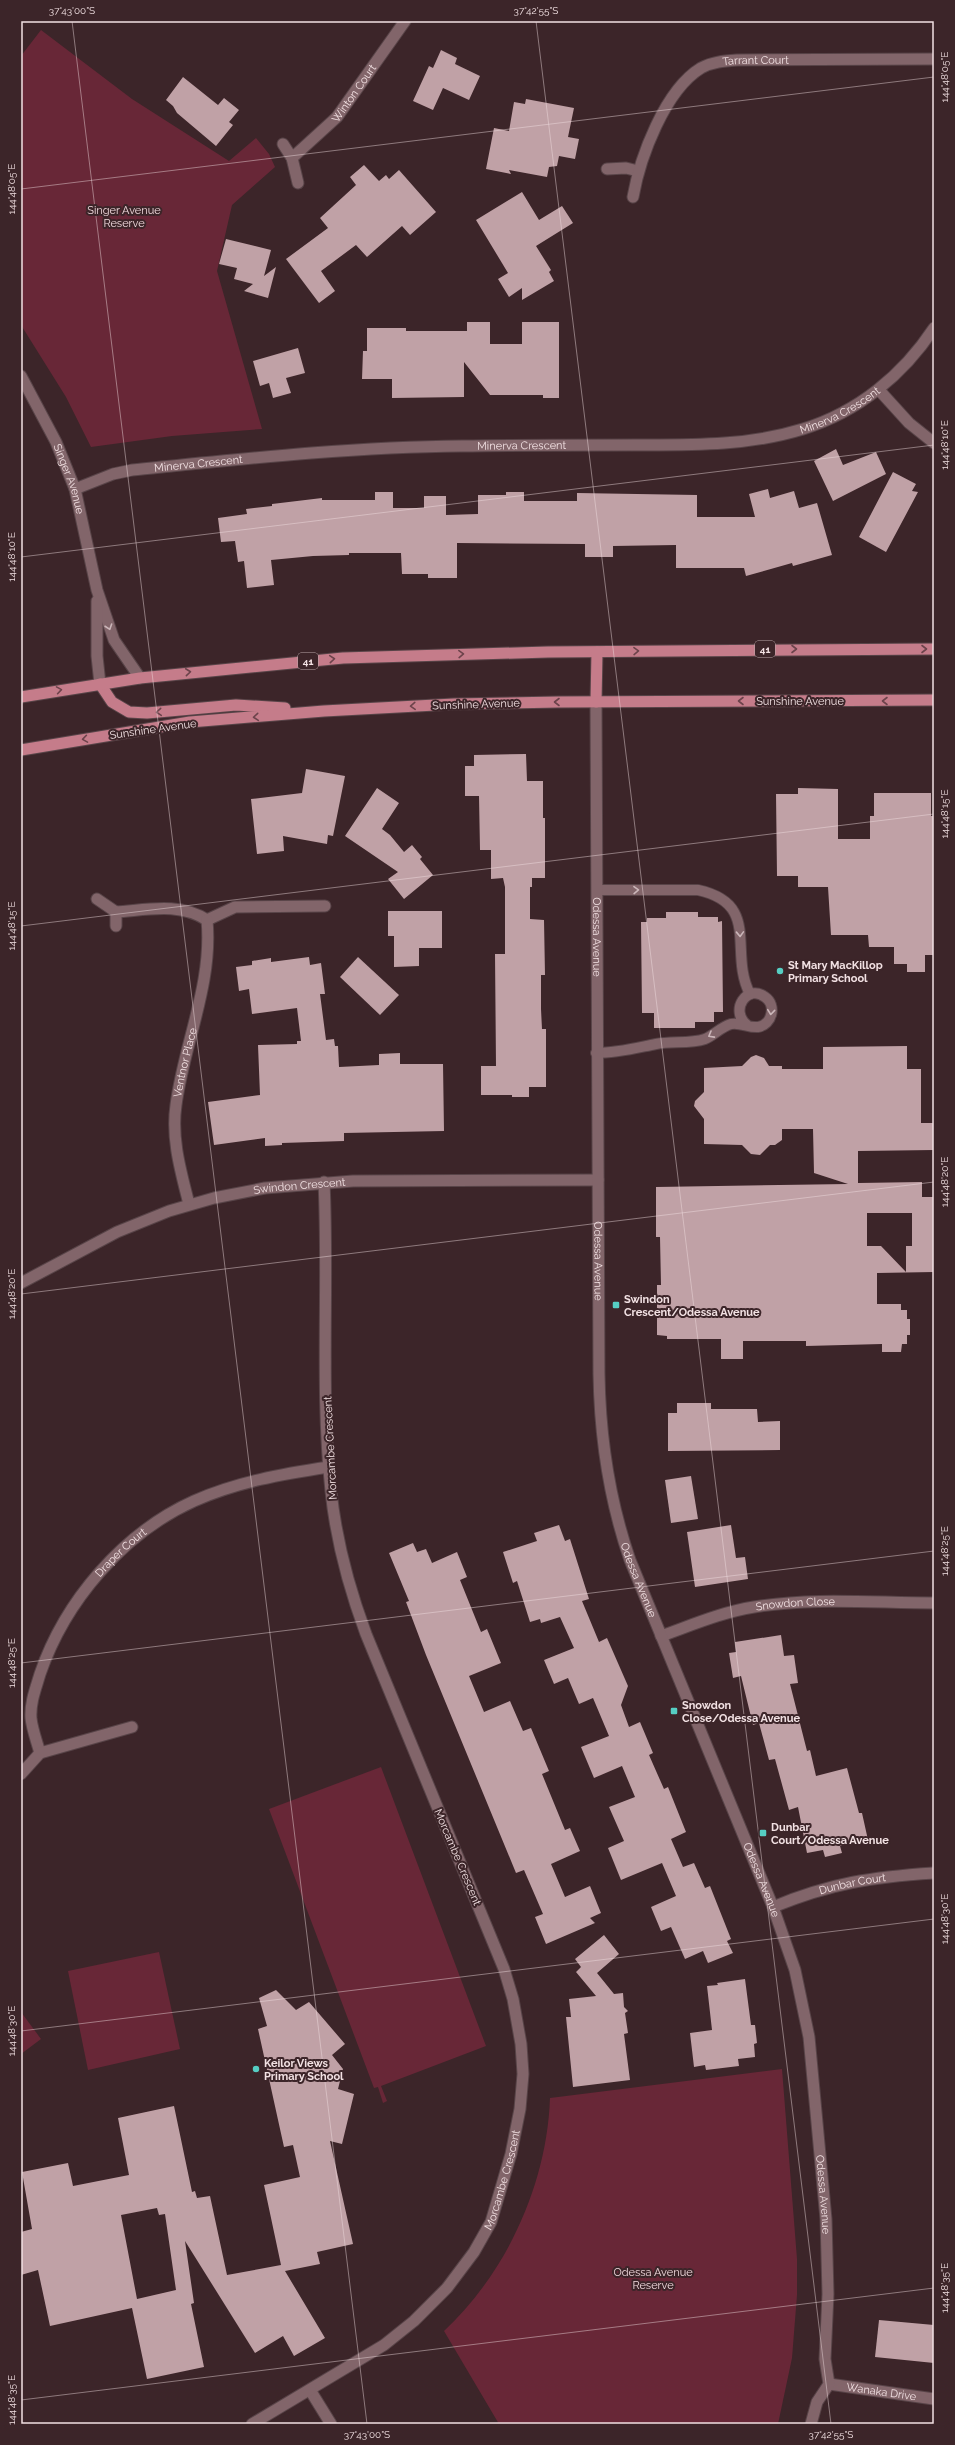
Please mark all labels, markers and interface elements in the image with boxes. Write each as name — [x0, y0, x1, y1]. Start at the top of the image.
text: 37°43'00"S — [49, 5, 95, 16]
text: 37°42'55"S — [514, 5, 558, 16]
text: 144°48'05"E — [939, 52, 950, 102]
street label: Tarrant Court — [722, 54, 789, 68]
street label: Winton Court — [329, 62, 379, 125]
text: 144°48'05"E — [6, 164, 17, 214]
park label: Singer Avenue Reserve — [87, 204, 161, 230]
street label: Minerva Crescent — [798, 384, 883, 437]
text: 144°48'10"E — [939, 420, 950, 470]
street label: Minerva Crescent — [477, 439, 566, 453]
street label: Singer Avenue — [50, 442, 86, 516]
street label: Minerva Crescent — [154, 453, 244, 475]
text: 144°48'10"E — [6, 532, 17, 582]
one-way arrow — [104, 624, 113, 631]
road number: 41 — [755, 641, 775, 657]
one-way arrow — [791, 645, 797, 653]
one-way arrow — [921, 645, 927, 653]
one-way arrow — [633, 647, 639, 655]
one-way arrow — [458, 650, 464, 658]
road number: 41 — [298, 653, 318, 669]
one-way arrow — [329, 655, 335, 664]
one-way arrow — [185, 668, 191, 677]
one-way arrow — [56, 686, 62, 695]
street label: Sunshine Avenue — [756, 695, 844, 708]
street label: Sunshine Avenue — [432, 696, 521, 713]
one-way arrow — [738, 697, 744, 705]
one-way arrow — [882, 697, 888, 705]
one-way arrow — [554, 698, 560, 706]
one-way arrow — [410, 702, 416, 710]
one-way arrow — [156, 708, 162, 717]
one-way arrow — [253, 712, 259, 721]
street label: Sunshine Avenue — [109, 717, 198, 742]
one-way arrow — [82, 734, 88, 743]
text: 144°48'15"E — [939, 790, 950, 838]
one-way arrow — [633, 885, 639, 894]
street label: Odessa Avenue — [590, 897, 603, 977]
text: 144°48'15"E — [6, 902, 17, 950]
one-way arrow — [736, 931, 745, 937]
place label: St Mary MacKillop Primary School — [788, 959, 883, 985]
marker: St Mary MacKillop Primary School — [775, 966, 785, 976]
one-way arrow — [766, 1008, 775, 1015]
street label: Ventnor Place — [171, 1026, 200, 1098]
one-way arrow — [708, 1031, 715, 1038]
text: 144°48'20"E — [939, 1157, 950, 1207]
street label: Swindon Crescent — [252, 1176, 346, 1197]
street label: Odessa Avenue — [591, 1221, 605, 1301]
text: 144°48'20"E — [6, 1269, 17, 1319]
place label: Swindon Crescent/Odessa Avenue — [624, 1293, 760, 1319]
marker: Swindon Crescent/Odessa Avenue — [611, 1300, 621, 1310]
street label: Morcambe Crescent — [321, 1396, 340, 1500]
street label: Draper Court — [93, 1525, 149, 1580]
text: 144°48'25"E — [939, 1526, 950, 1576]
street label: Odessa Avenue — [618, 1541, 659, 1620]
street label: Snowdon Close — [755, 1595, 836, 1614]
text: 144°48'25"E — [6, 1638, 17, 1688]
place label: Snowdon Close/Odessa Avenue — [682, 1699, 800, 1725]
marker: Snowdon Close/Odessa Avenue — [669, 1706, 679, 1716]
street label: Morcambe Crescent — [431, 1807, 484, 1908]
place label: Dunbar Court/Odessa Avenue — [771, 1821, 889, 1847]
marker: Dunbar Court/Odessa Avenue — [758, 1828, 768, 1838]
street label: Odessa Avenue — [740, 1841, 782, 1919]
street label: Dunbar Court — [817, 1871, 887, 1897]
text: 144°48'30"E — [939, 1894, 950, 1944]
text: 144°48'30"E — [6, 2006, 17, 2056]
place label: Keilor Views Primary School — [264, 2057, 344, 2083]
marker: Keilor Views Primary School — [251, 2064, 261, 2074]
street label: Morcambe Crescent — [482, 2128, 523, 2233]
street label: Odessa Avenue — [813, 2154, 832, 2235]
text: 144°48'35"E — [939, 2263, 950, 2313]
park label: Odessa Avenue Reserve — [613, 2266, 693, 2292]
text: 144°48'35"E — [6, 2375, 17, 2425]
street label: Wanaka Drive — [846, 2381, 918, 2403]
text: 37°43'00"S — [344, 2429, 390, 2440]
text: 37°42'55"S — [809, 2429, 853, 2440]

